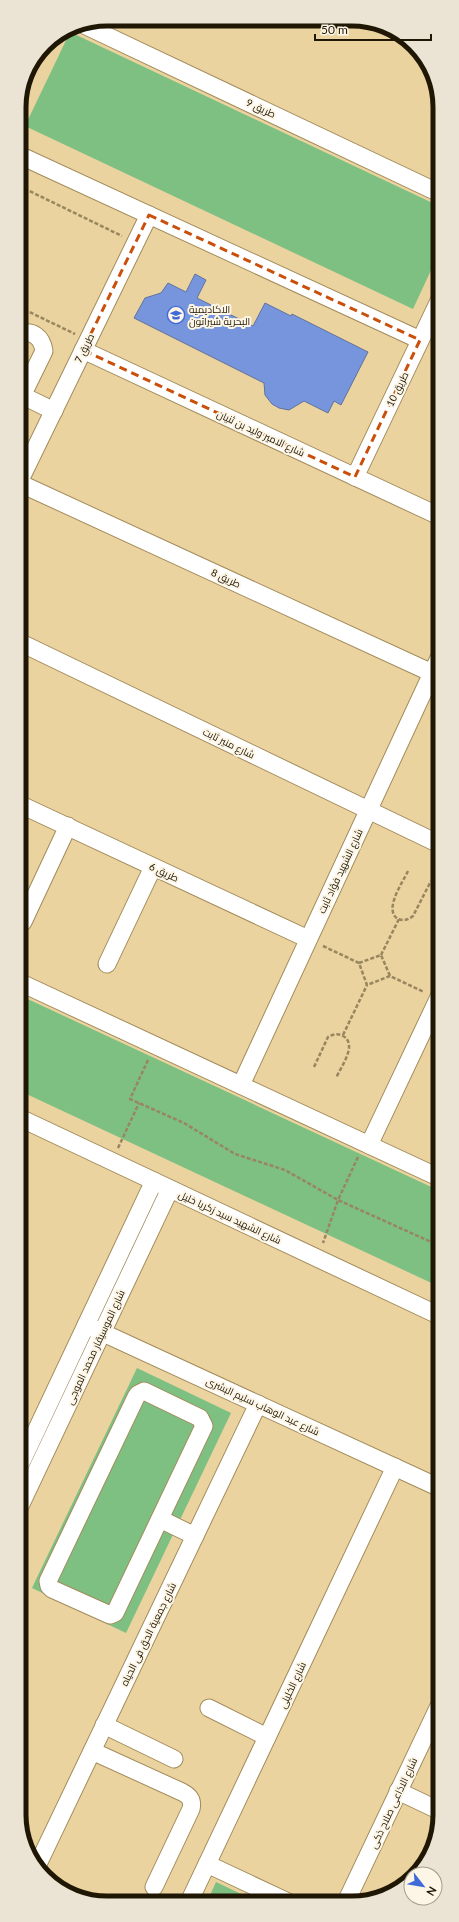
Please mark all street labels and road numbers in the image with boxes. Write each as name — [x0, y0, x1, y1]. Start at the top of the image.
street label: طريق 9 — [244, 96, 278, 121]
street label: طريق 7 — [72, 331, 97, 365]
street label: طريق 10 — [383, 370, 411, 409]
street label: شارع الامير وليد بن ثنيان — [215, 407, 307, 460]
street label: طريق 8 — [209, 566, 243, 591]
street label: شارع منير ثابت — [201, 725, 257, 762]
street label: شارع الشهيد فؤاد ثابت — [315, 827, 366, 916]
street label: طريق 6 — [147, 860, 181, 885]
street label: شارع الشهيد سيد زكريا خليل — [176, 1188, 283, 1247]
street label: شارع الموسيقار محمد الموجى — [63, 1288, 128, 1407]
street label: شارع عبد الوهاب سليم البشرى — [204, 1374, 322, 1439]
street label: شارع جمعية الحق فى الحياه — [118, 1580, 179, 1688]
street label: شارع الخليلى — [276, 1660, 309, 1711]
street label: شارع الاذاعى صلاح ذكى — [367, 1756, 420, 1851]

